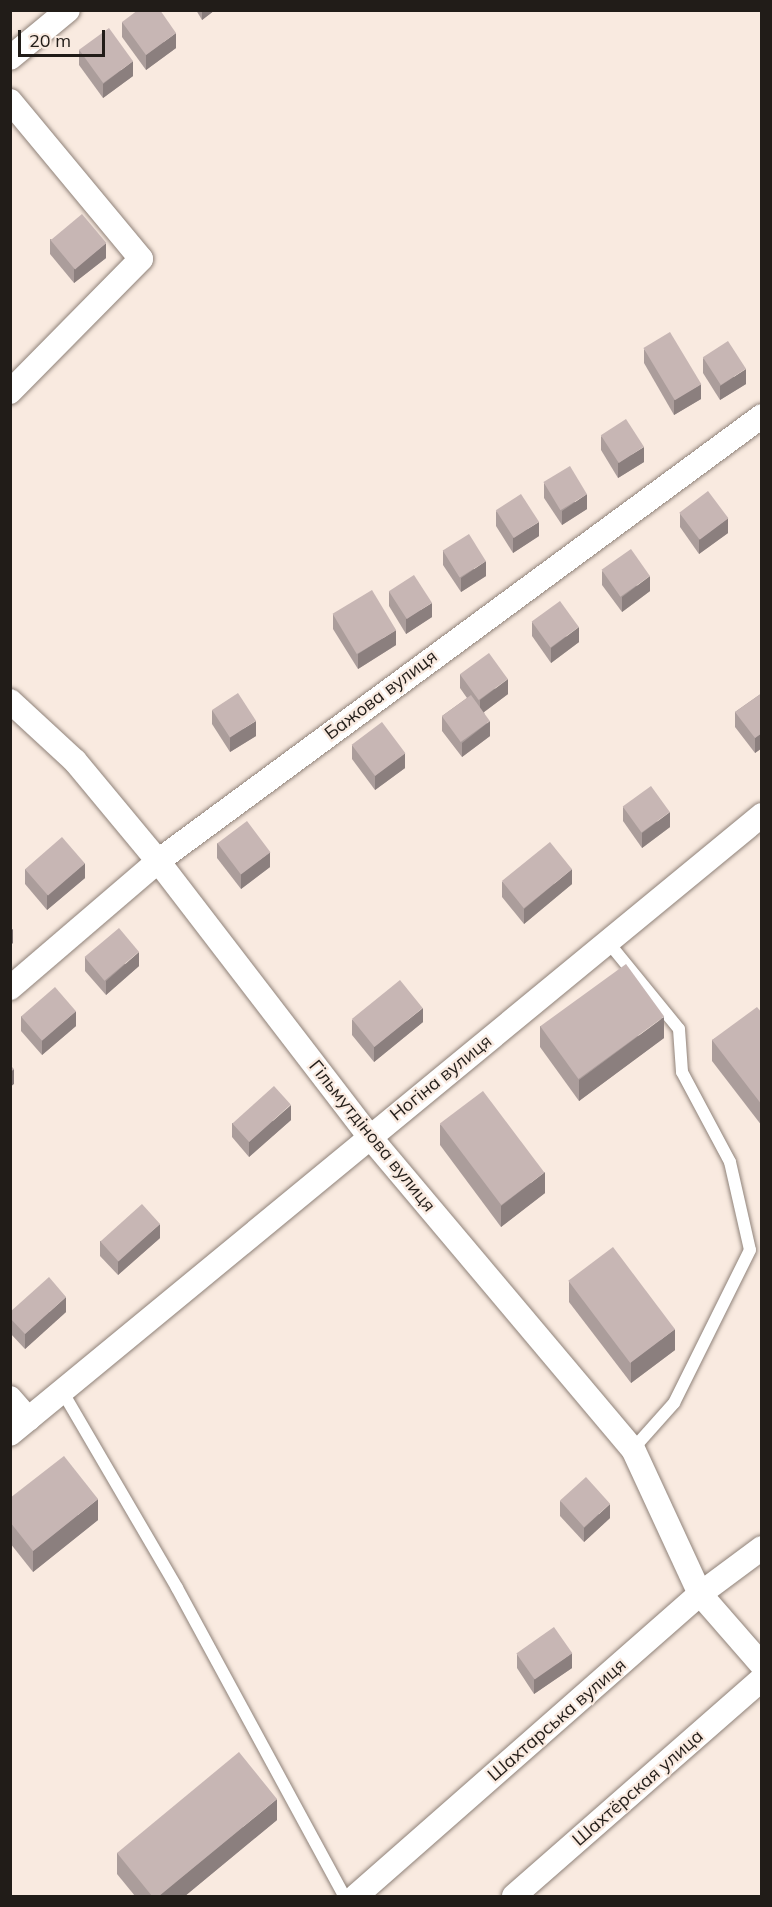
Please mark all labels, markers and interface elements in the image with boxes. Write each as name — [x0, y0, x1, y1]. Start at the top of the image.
scale bar — [21, 18, 108, 56]
text: 20 m — [29, 29, 71, 52]
street label: Бажова вулиця — [320, 646, 442, 744]
street label: Ногіна вулиця — [386, 1030, 496, 1126]
street label: Гільмутдінова вулиця — [304, 1056, 440, 1216]
street label: Шахтарська вулиця — [483, 1654, 631, 1786]
street label: Шахтёрская улица — [568, 1725, 708, 1851]

